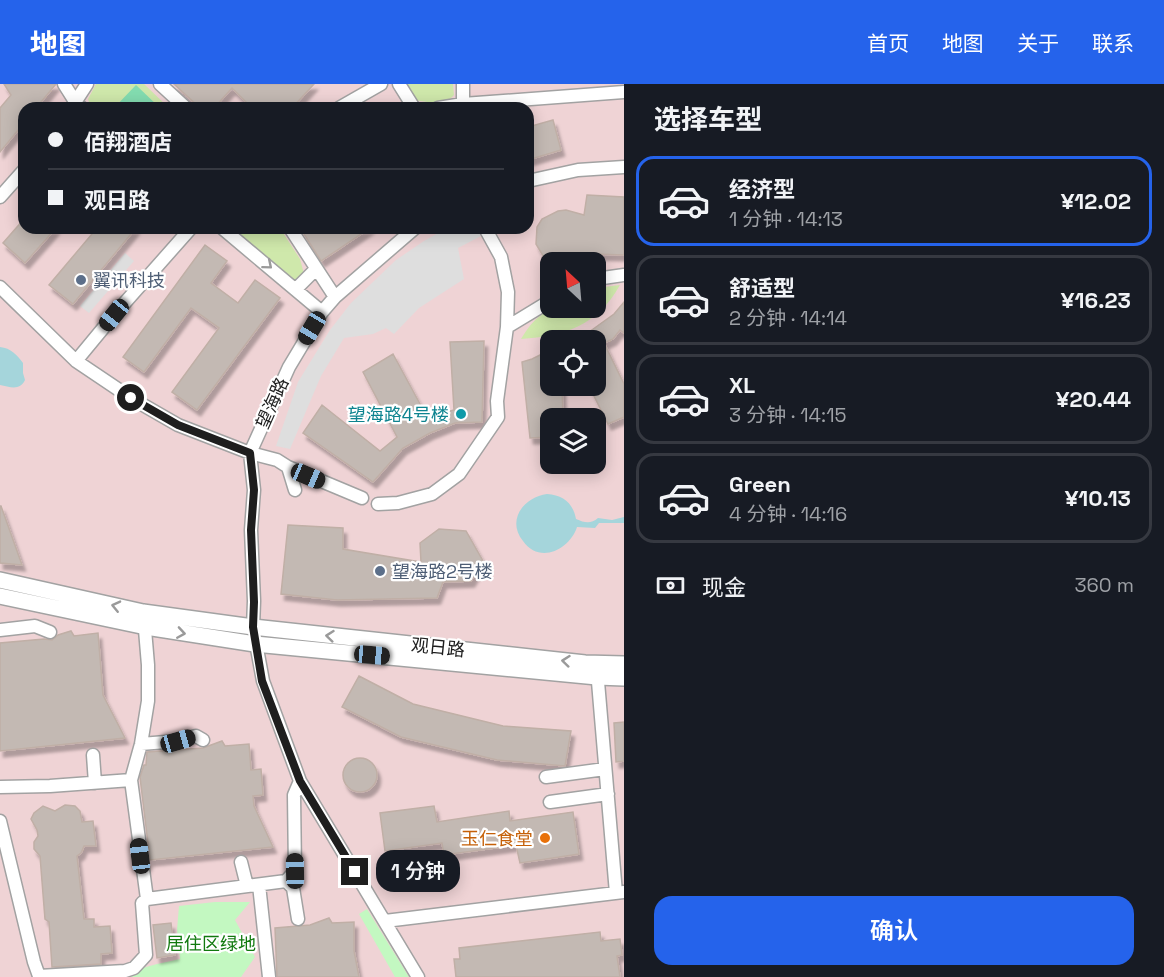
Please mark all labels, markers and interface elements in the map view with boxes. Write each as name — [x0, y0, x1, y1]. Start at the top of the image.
text: 地图 — [30, 26, 86, 62]
text: 首页 — [867, 30, 909, 57]
text: 地图 — [942, 30, 984, 57]
text: 关于 — [1017, 30, 1059, 57]
text: 联系 — [1092, 30, 1134, 57]
text: 选择车型 — [654, 102, 762, 137]
text: 佰翔酒店 — [84, 128, 172, 156]
icon: car — [657, 174, 711, 228]
text: 经济型 — [729, 175, 795, 203]
text: 观日路 — [84, 186, 150, 214]
text: ¥12.02 — [1061, 187, 1131, 215]
text: 1 分钟 · 14:13 — [729, 206, 843, 232]
north arrow — [540, 252, 606, 318]
map controls — [540, 252, 606, 474]
one-way arrow — [261, 258, 272, 269]
place label: 翼讯科技 — [93, 269, 165, 292]
marker: 翼讯科技 — [74, 273, 88, 287]
icon: car — [657, 273, 711, 327]
text: 舒适型 — [729, 274, 795, 302]
text: ¥16.23 — [1061, 286, 1131, 314]
car — [96, 295, 132, 335]
text: 2 分钟 · 14:14 — [729, 305, 847, 331]
car — [295, 308, 329, 348]
button: locate — [540, 330, 606, 396]
text: XL — [729, 371, 755, 399]
icon: car — [657, 372, 711, 426]
street label: 望海路 — [251, 374, 293, 432]
route start — [117, 384, 144, 411]
text: ¥20.44 — [1056, 385, 1131, 413]
text: 3 分钟 · 14:15 — [729, 402, 847, 428]
place label: 望海路4号楼 — [348, 403, 449, 426]
marker: 望海路4号楼 — [454, 407, 468, 421]
button: layers — [540, 408, 606, 474]
car — [288, 461, 328, 491]
text: Green — [729, 470, 791, 498]
icon: car — [657, 471, 711, 525]
text: ¥10.13 — [1065, 484, 1131, 512]
text: 4 分钟 · 14:16 — [729, 501, 847, 527]
place label: 望海路2号楼 — [392, 560, 493, 583]
marker: 望海路2号楼 — [373, 564, 387, 578]
icon: cash — [654, 569, 687, 602]
text: 360 m — [1075, 572, 1134, 598]
text: 现金 — [702, 573, 746, 601]
one-way arrow — [111, 601, 121, 614]
one-way arrow — [176, 626, 185, 638]
one-way arrow — [325, 630, 335, 642]
street label: 观日路 — [410, 633, 466, 661]
car — [353, 644, 391, 666]
one-way arrow — [561, 655, 570, 668]
car — [158, 727, 198, 755]
place label: 玉仁食堂 — [461, 827, 533, 850]
marker: 玉仁食堂 — [538, 831, 552, 845]
car — [129, 837, 151, 875]
callout: 1 分钟 — [376, 851, 460, 893]
car — [286, 853, 304, 889]
route end — [341, 858, 368, 885]
text: 1 分钟 — [391, 858, 445, 884]
button: 确认 — [654, 896, 1134, 965]
park label: 居住区绿地 — [166, 932, 256, 955]

